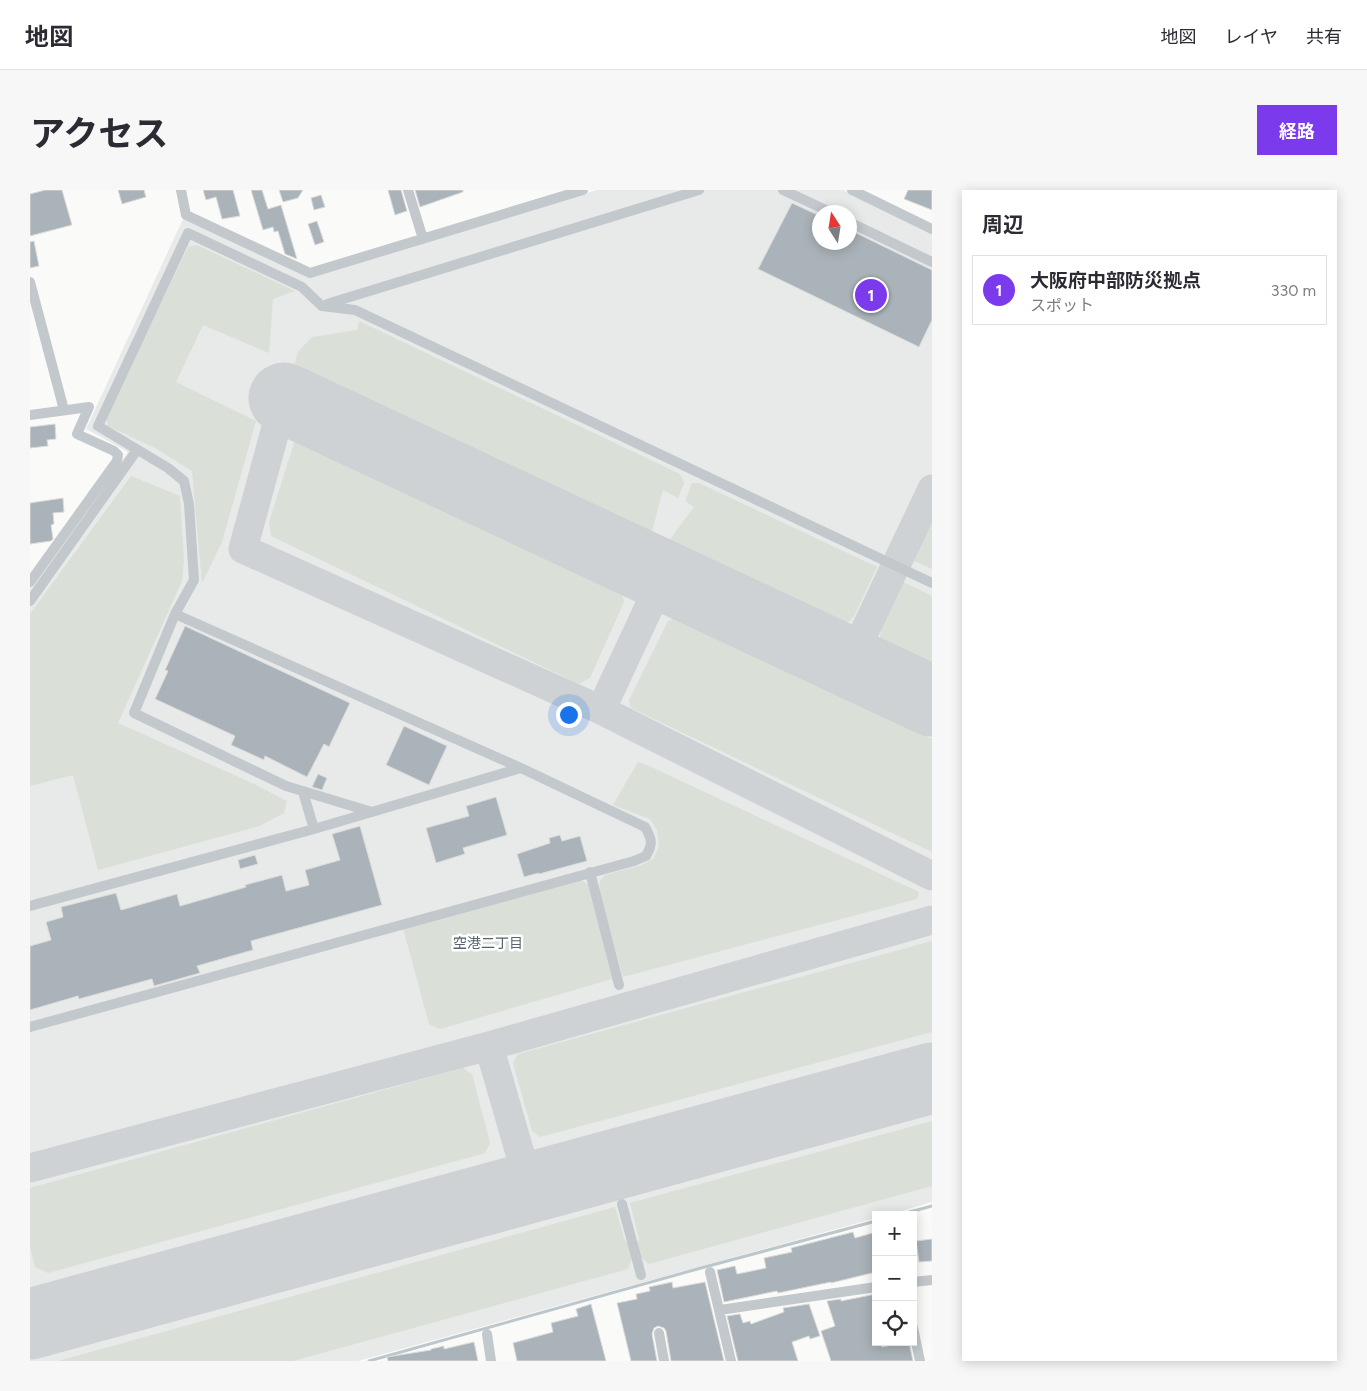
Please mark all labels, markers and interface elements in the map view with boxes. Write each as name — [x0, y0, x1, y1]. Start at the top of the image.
text: 地図 — [25, 22, 73, 51]
text: 地図 — [1161, 26, 1197, 48]
text: レイヤ — [1225, 26, 1278, 48]
text: 共有 — [1306, 26, 1342, 48]
button: 経路 — [1257, 105, 1337, 155]
text: アクセス — [30, 113, 168, 155]
north arrow — [812, 205, 857, 250]
text: 周辺 — [982, 212, 1024, 237]
text: 大阪府中部防災拠点 — [1030, 269, 1201, 292]
pin: 1 — [855, 276, 887, 314]
text: 1 — [996, 281, 1002, 300]
text: 330 m — [1271, 281, 1316, 300]
text: スポット — [1030, 296, 1094, 315]
your location — [556, 702, 582, 728]
district label: 空港二丁目 — [453, 935, 523, 952]
map controls — [872, 1211, 917, 1346]
button: + — [872, 1211, 917, 1256]
button: − — [872, 1256, 917, 1301]
button: locate — [872, 1301, 917, 1346]

